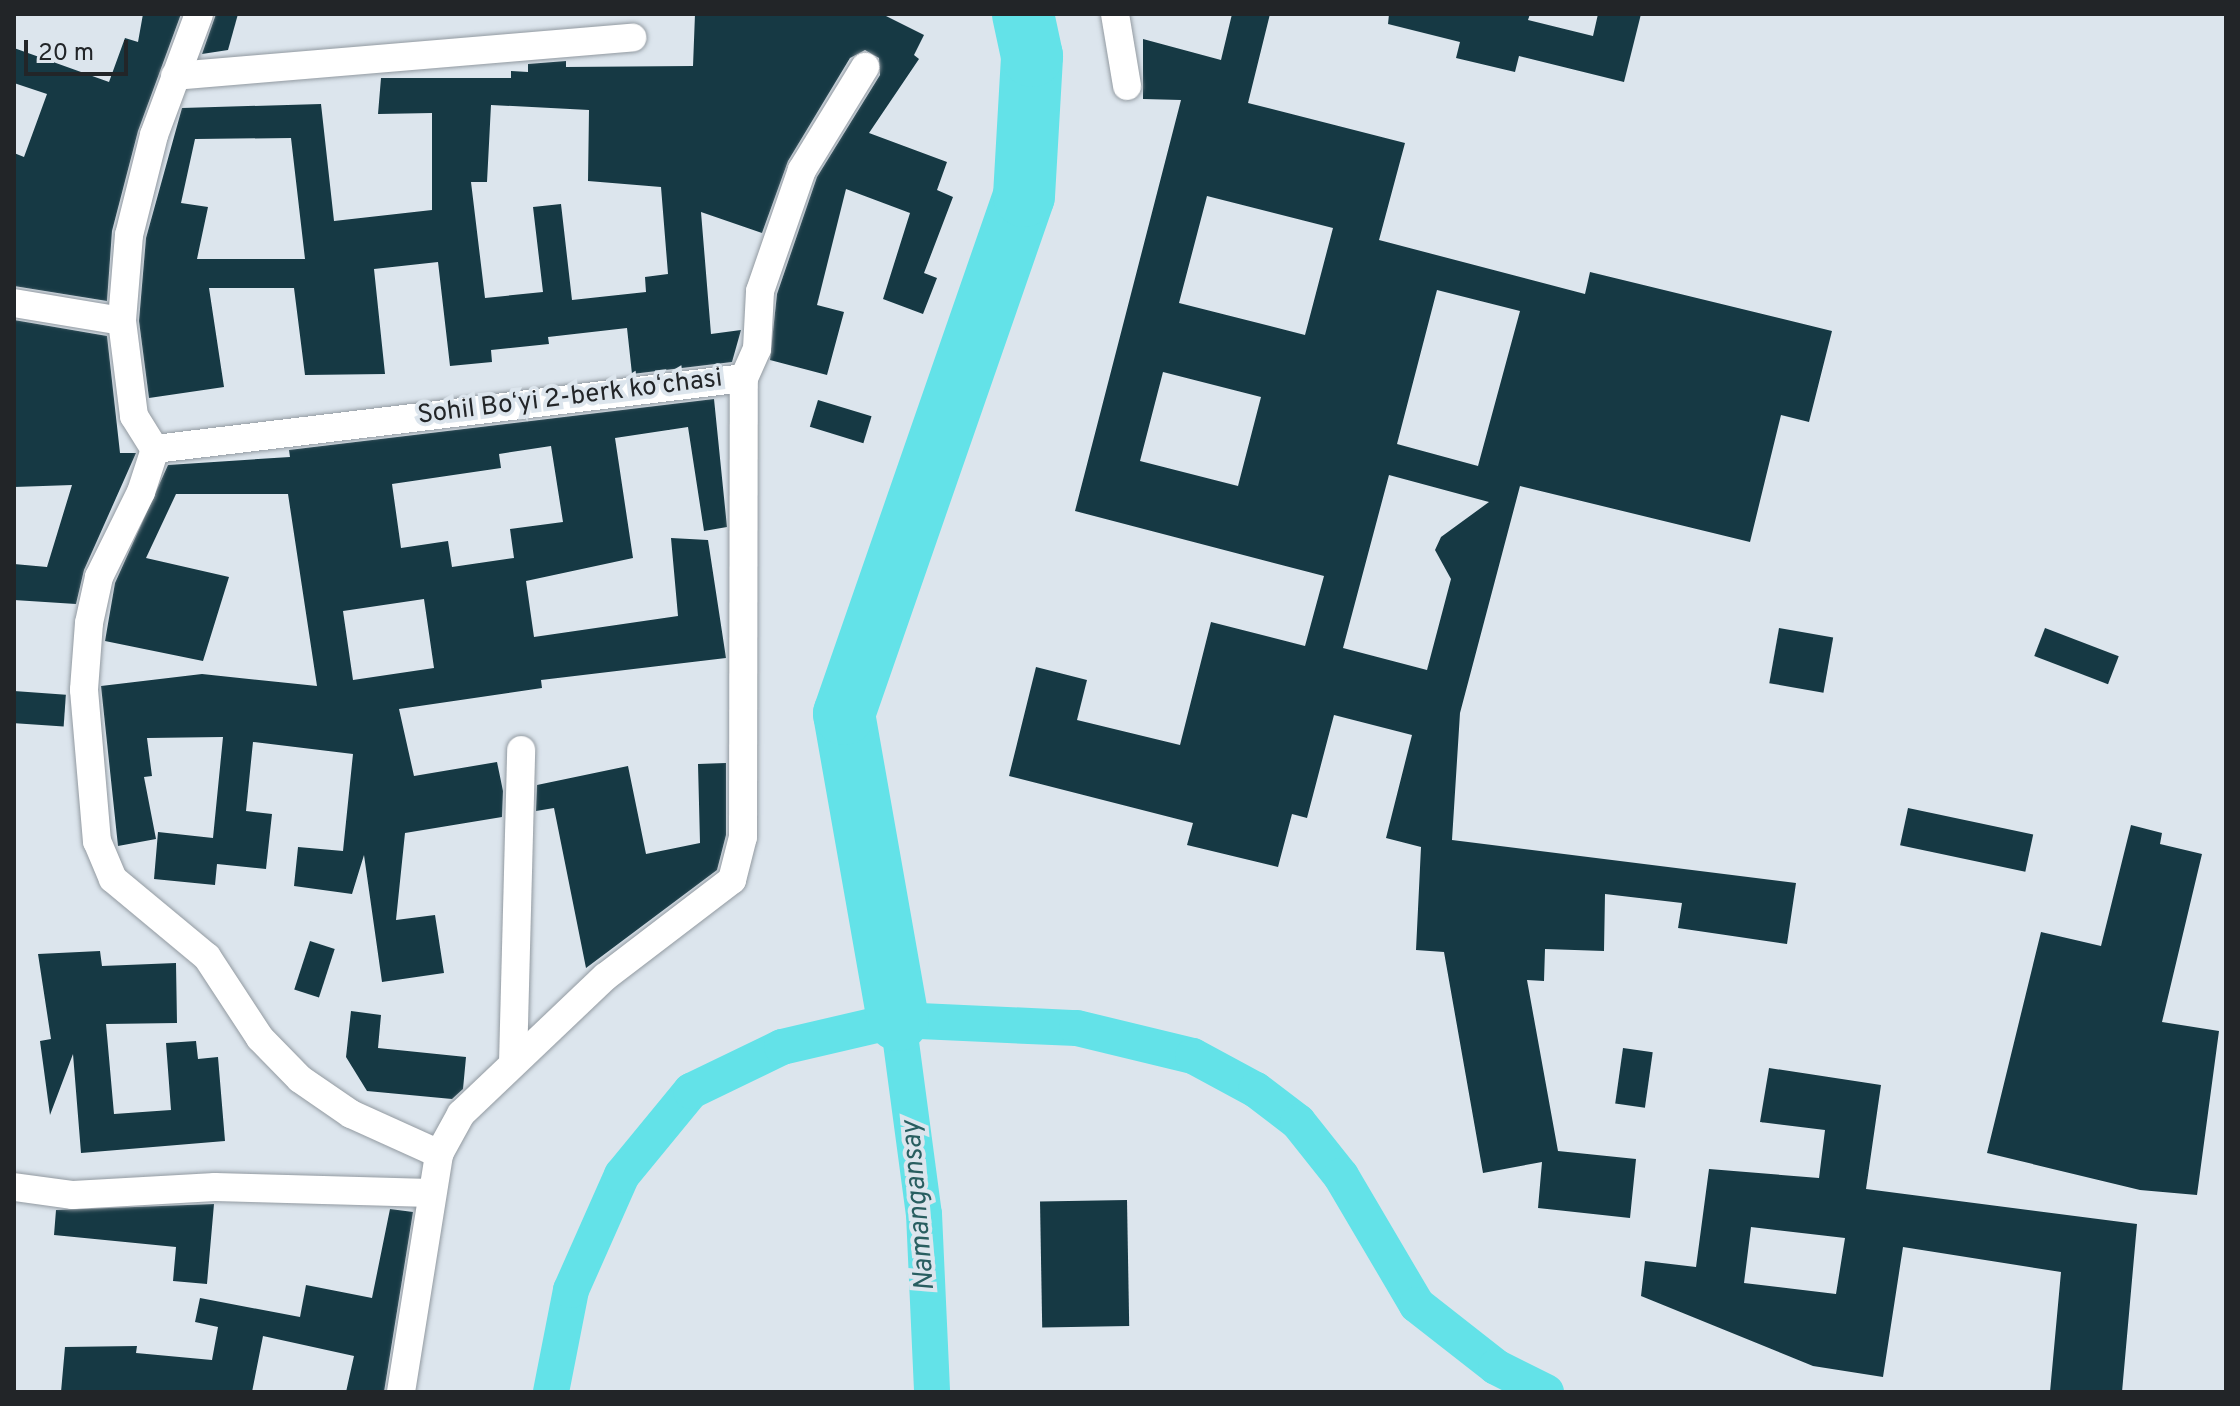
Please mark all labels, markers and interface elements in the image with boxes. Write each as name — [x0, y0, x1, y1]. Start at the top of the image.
scale bar — [28, 24, 132, 74]
text: 20 m — [38, 39, 94, 69]
street label: Sohil Boʻyi 2-berk koʻchasi — [416, 364, 724, 432]
water label: Namangansay — [895, 1119, 943, 1293]

